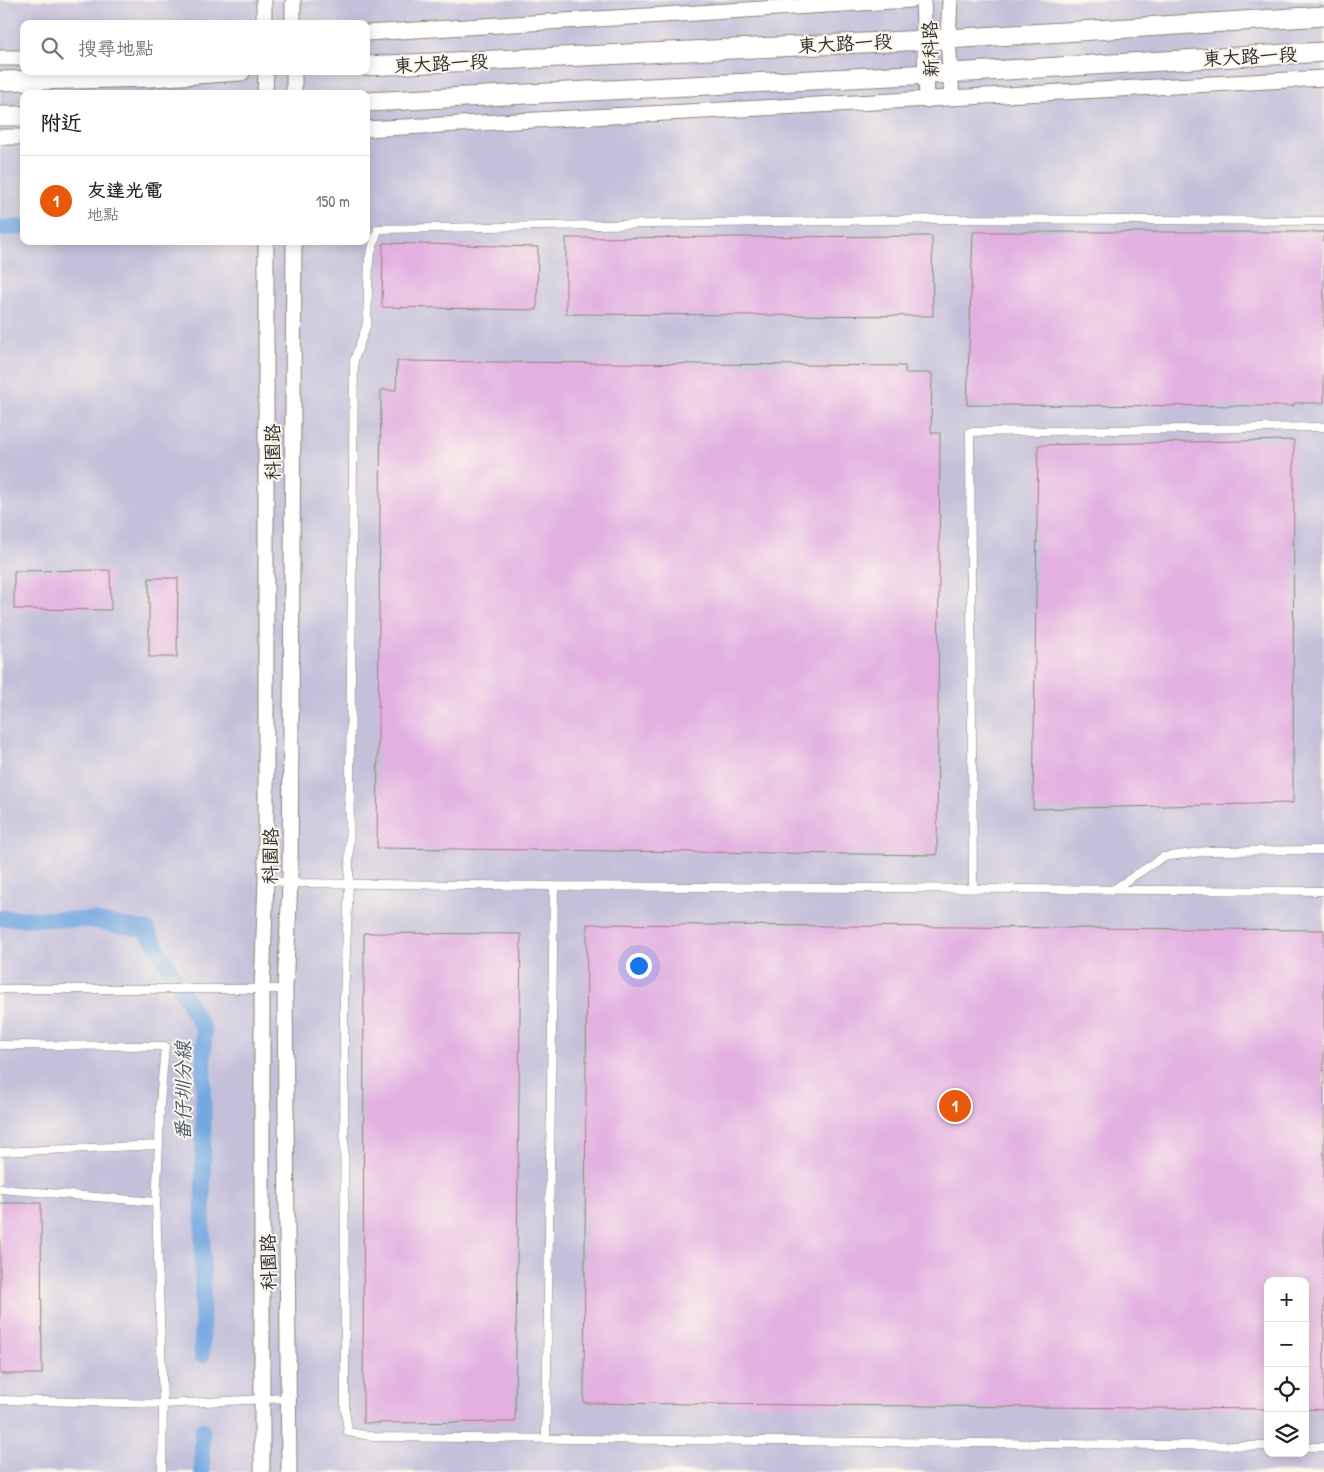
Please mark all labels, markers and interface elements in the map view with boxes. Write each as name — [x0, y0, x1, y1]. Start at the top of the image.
search box — [20, 20, 370, 75]
street label: 新科路 — [916, 20, 944, 78]
street label: 東大路一段 — [797, 28, 893, 58]
icon: search — [38, 34, 66, 62]
text: 搜尋地點 — [78, 35, 154, 61]
street label: 東大路一段 — [1202, 41, 1298, 71]
street label: 東大路一段 — [393, 48, 489, 78]
text: 附近 — [40, 108, 82, 137]
text: 友達光電 — [87, 177, 163, 203]
text: 1 — [53, 190, 59, 212]
text: 150 m — [316, 190, 350, 212]
text: 地點 — [87, 203, 119, 225]
street label: 科園路 — [259, 423, 285, 481]
street label: 科園路 — [257, 827, 283, 885]
your location — [626, 953, 652, 979]
water label: 番仔圳分線 — [169, 1040, 196, 1141]
pin: 1 — [939, 1087, 971, 1125]
street label: 科園路 — [255, 1233, 281, 1291]
map controls — [1264, 1277, 1309, 1457]
button: + — [1264, 1277, 1309, 1322]
button: − — [1264, 1322, 1309, 1367]
button: locate — [1264, 1367, 1309, 1412]
button: layers — [1264, 1412, 1309, 1457]

